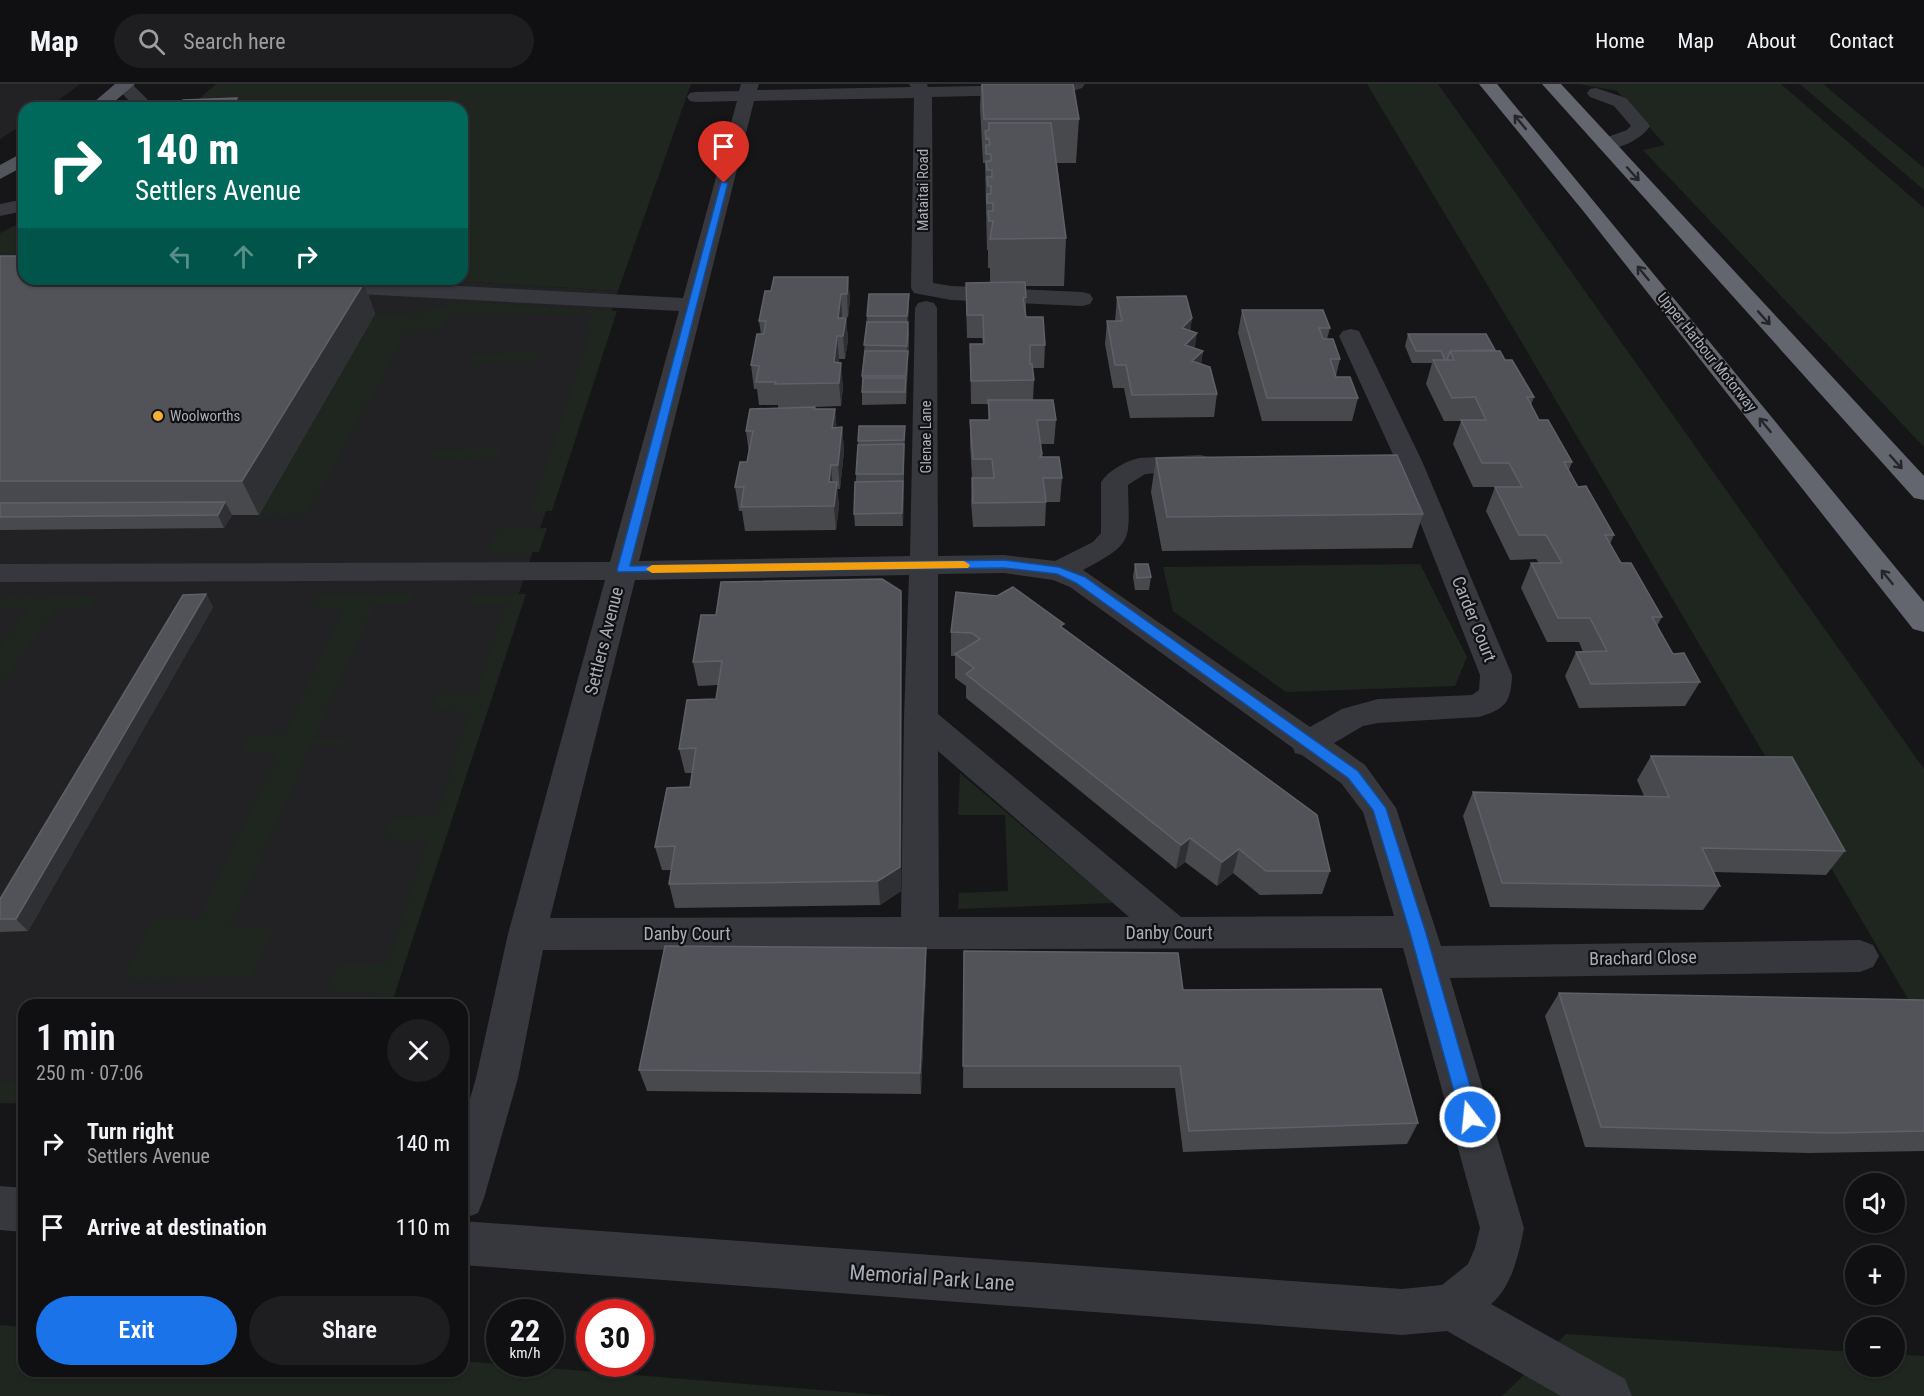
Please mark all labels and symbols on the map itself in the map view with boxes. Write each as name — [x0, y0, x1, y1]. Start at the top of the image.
one-way arrow — [1513, 114, 1526, 130]
pin — [698, 121, 749, 183]
street label: Mataitai Road — [914, 149, 932, 231]
one-way arrow — [1626, 166, 1640, 181]
one-way arrow — [1637, 265, 1650, 281]
street label: Upper Harbour Motorway — [1653, 289, 1761, 415]
one-way arrow — [1757, 310, 1771, 325]
street label: Glenae Lane — [917, 401, 935, 473]
place label: Woolworths — [170, 407, 241, 425]
marker: Woolworths — [151, 409, 165, 423]
one-way arrow — [1758, 418, 1772, 433]
one-way arrow — [1889, 454, 1903, 469]
one-way arrow — [1880, 569, 1893, 585]
street label: Carder Court — [1448, 573, 1501, 665]
street label: Settlers Avenue — [580, 585, 627, 697]
street label: Danby Court — [1125, 922, 1213, 943]
street label: Danby Court — [643, 923, 731, 944]
street label: Brachard Close — [1589, 946, 1697, 969]
position arrow — [1438, 1085, 1502, 1149]
street label: Memorial Park Lane — [849, 1260, 1015, 1296]
speed limit sign: 30 — [576, 1299, 654, 1377]

